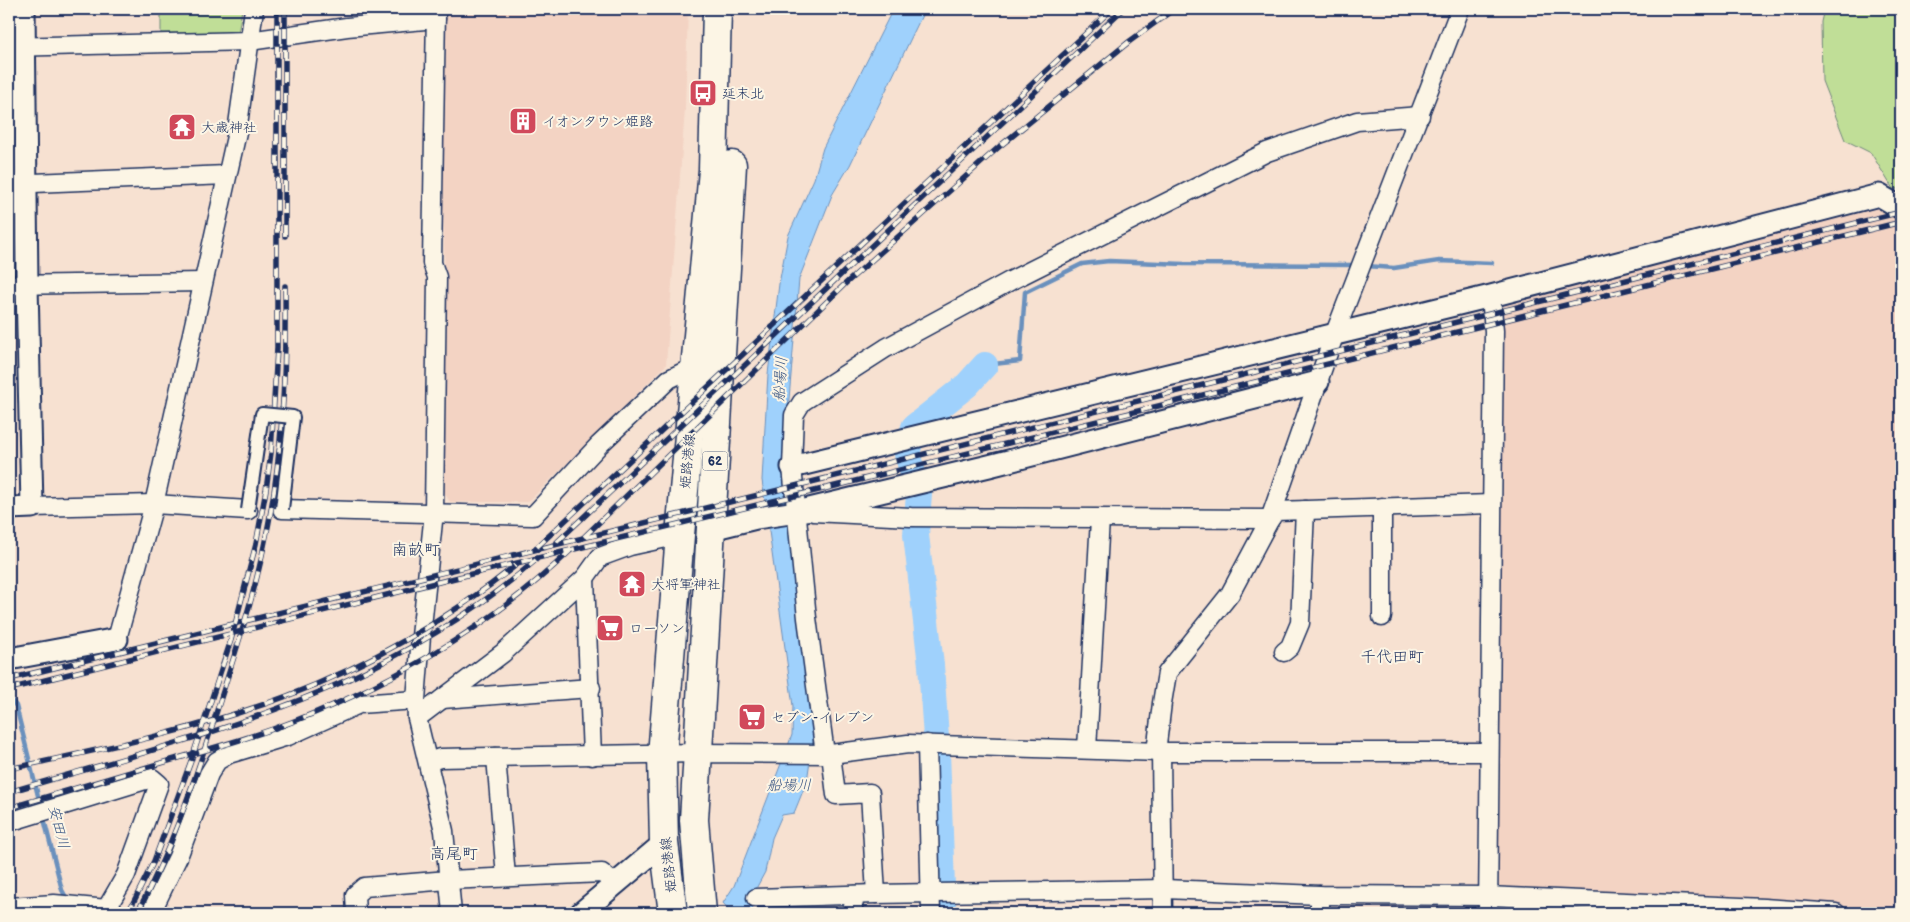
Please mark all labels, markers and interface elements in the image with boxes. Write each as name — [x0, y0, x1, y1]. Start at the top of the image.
bus stop icon: 延末北 — [688, 78, 718, 108]
place label: 延末北 — [722, 85, 764, 102]
building icon: イオンタウン姫路 — [508, 106, 538, 136]
temple icon: 大歳神社 — [167, 112, 197, 142]
place label: イオンタウン姫路 — [542, 113, 653, 130]
place label: 大歳神社 — [201, 119, 257, 136]
water label: 船場川 — [769, 356, 792, 402]
street label: 姫路港線 — [677, 432, 698, 490]
road number: 62 — [702, 452, 728, 471]
district label: 南畝町 — [392, 541, 440, 560]
temple icon: 大将軍神社 — [617, 569, 647, 599]
place label: 大将軍神社 — [651, 576, 721, 593]
supermarket icon: ローソン — [595, 613, 625, 643]
place label: ローソン — [629, 620, 685, 637]
district label: 千代田町 — [1360, 648, 1424, 667]
supermarket icon: セブン-イレブン — [737, 702, 767, 732]
place label: セブン-イレブン — [771, 709, 874, 726]
water label: 船場川 — [766, 776, 812, 795]
water label: 安田川 — [44, 803, 73, 851]
street label: 姫路港線 — [657, 836, 680, 894]
district label: 高尾町 — [430, 845, 478, 864]

